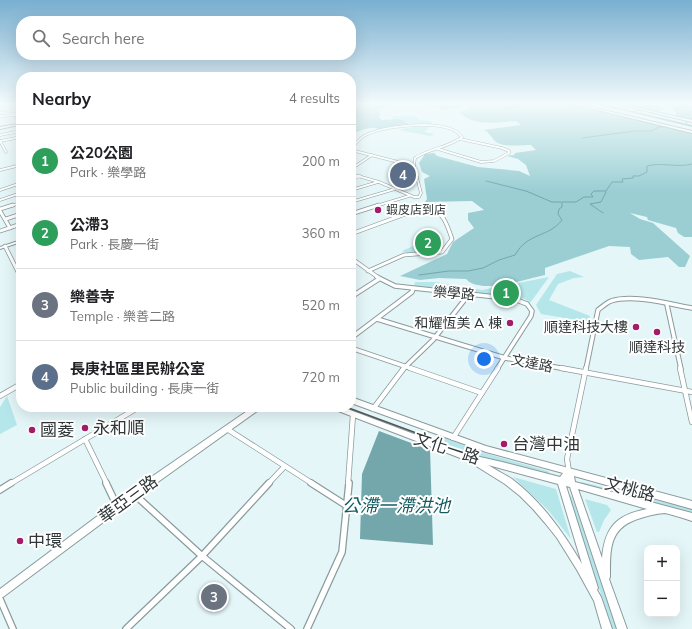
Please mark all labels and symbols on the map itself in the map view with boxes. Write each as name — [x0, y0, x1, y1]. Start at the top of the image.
pin: 4 — [390, 160, 416, 190]
place label: 蝦皮店到店 — [386, 202, 446, 217]
marker: 蝦皮店到店 — [373, 205, 383, 215]
pin: 2 — [415, 228, 441, 258]
pin: 1 — [493, 278, 519, 308]
street label: 樂學路 — [432, 282, 476, 304]
place label: 和耀恆美 A 棟 — [414, 314, 502, 332]
marker: 和耀恆美 A 棟 — [505, 318, 515, 328]
place label: 順達科技大樓 — [544, 318, 628, 336]
marker: 順達科技大樓 — [631, 322, 641, 332]
marker: 順達科技 — [652, 327, 662, 337]
place label: 順達科技 — [629, 338, 685, 356]
your location — [474, 349, 494, 369]
street label: 文達路 — [510, 350, 554, 376]
place label: 永和順 — [93, 417, 144, 438]
place label: 國菱 — [40, 419, 74, 440]
marker: 永和順 — [80, 423, 90, 433]
marker: 國菱 — [27, 425, 37, 435]
street label: 文化一路 — [412, 427, 483, 468]
place label: 台灣中油 — [512, 433, 580, 454]
marker: 台灣中油 — [499, 439, 509, 449]
street label: 華亞三路 — [94, 470, 161, 527]
street label: 文桃路 — [603, 472, 657, 505]
water label: 公滯一滯洪池 — [342, 494, 452, 517]
place label: 中環 — [28, 530, 62, 551]
marker: 中環 — [15, 536, 25, 546]
pin: 3 — [201, 582, 227, 612]

